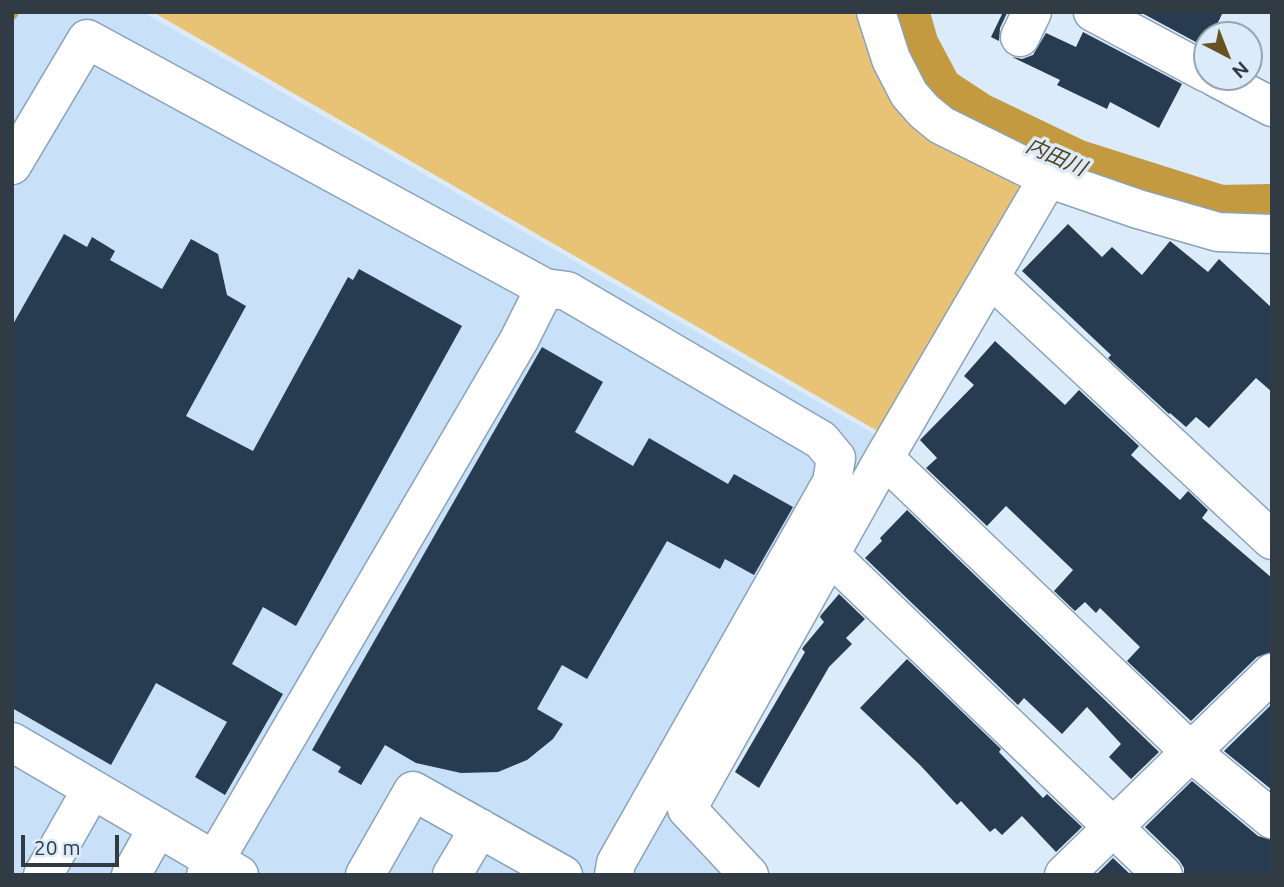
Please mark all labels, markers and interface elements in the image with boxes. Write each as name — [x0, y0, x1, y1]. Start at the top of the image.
north arrow — [1193, 21, 1263, 91]
text: N — [1228, 57, 1253, 83]
water label: 内田川 — [1022, 133, 1090, 181]
scale bar — [24, 820, 122, 864]
text: 20 m — [34, 835, 81, 859]

